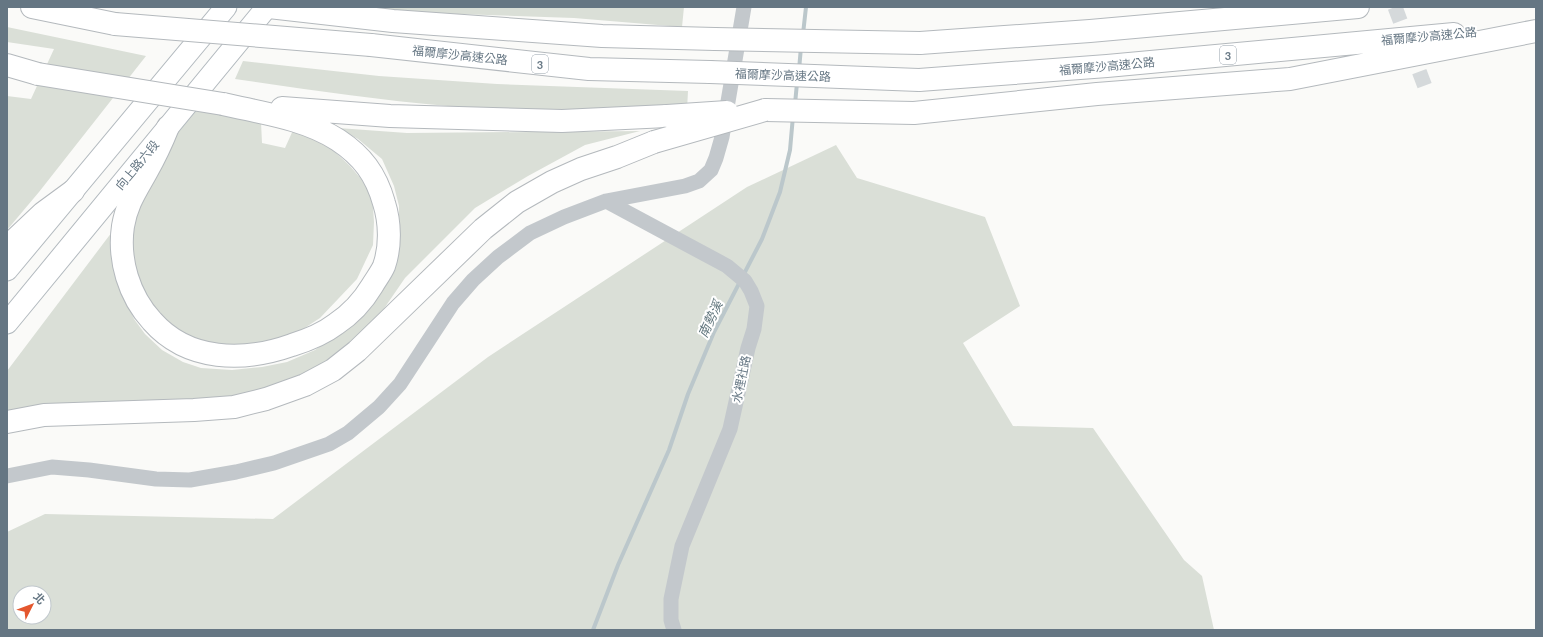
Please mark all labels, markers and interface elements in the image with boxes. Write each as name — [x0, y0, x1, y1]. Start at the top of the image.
street label: 福爾摩沙高速公路 — [1381, 24, 1477, 48]
street label: 福爾摩沙高速公路 — [411, 43, 509, 67]
road number: 3 — [1220, 46, 1236, 64]
street label: 福爾摩沙高速公路 — [1059, 54, 1155, 78]
road number: 3 — [532, 55, 548, 73]
street label: 福爾摩沙高速公路 — [735, 66, 831, 84]
street label: 向上路六段 — [112, 137, 162, 193]
water label: 南勢溪 — [695, 296, 726, 340]
street label: 水裡社路 — [729, 354, 753, 404]
north arrow — [12, 585, 52, 625]
text: 北 — [31, 590, 48, 606]

